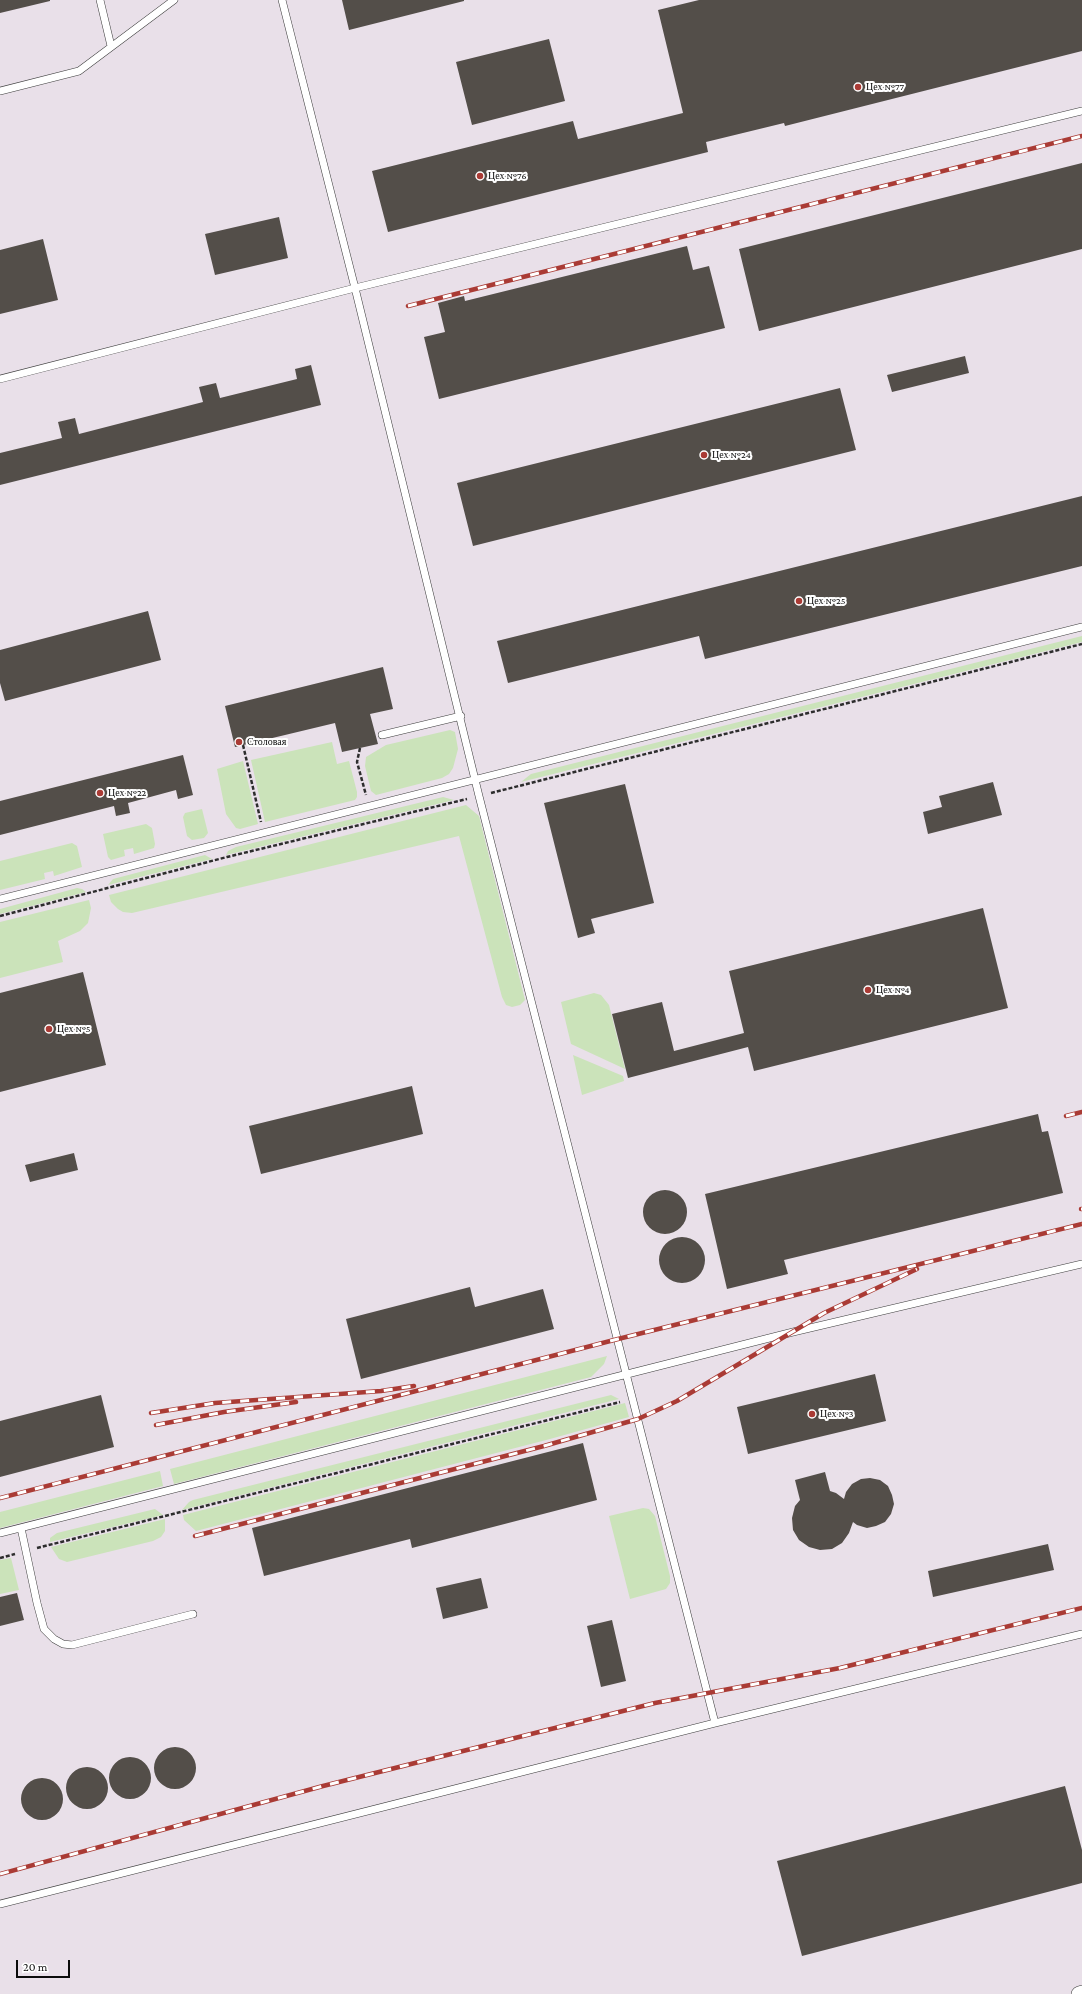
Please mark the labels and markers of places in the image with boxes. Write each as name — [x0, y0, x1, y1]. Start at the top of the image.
place label: Цех №77 — [866, 81, 904, 93]
marker: Цех №77 — [853, 82, 863, 92]
place label: Цех №76 — [488, 170, 527, 182]
marker: Цех №76 — [475, 171, 485, 181]
place label: Цех №24 — [712, 449, 751, 461]
marker: Цех №24 — [699, 450, 709, 460]
place label: Цех №25 — [807, 595, 845, 607]
marker: Цех №25 — [794, 596, 804, 606]
place label: Столовая — [247, 736, 286, 748]
marker: Столовая — [234, 737, 244, 747]
place label: Цех №22 — [108, 787, 146, 799]
marker: Цех №22 — [95, 788, 105, 798]
place label: Цех №4 — [876, 984, 910, 996]
marker: Цех №4 — [863, 985, 873, 995]
place label: Цех №5 — [57, 1023, 90, 1035]
marker: Цех №5 — [44, 1024, 54, 1034]
place label: Цех №3 — [820, 1408, 853, 1420]
marker: Цех №3 — [807, 1409, 817, 1419]

